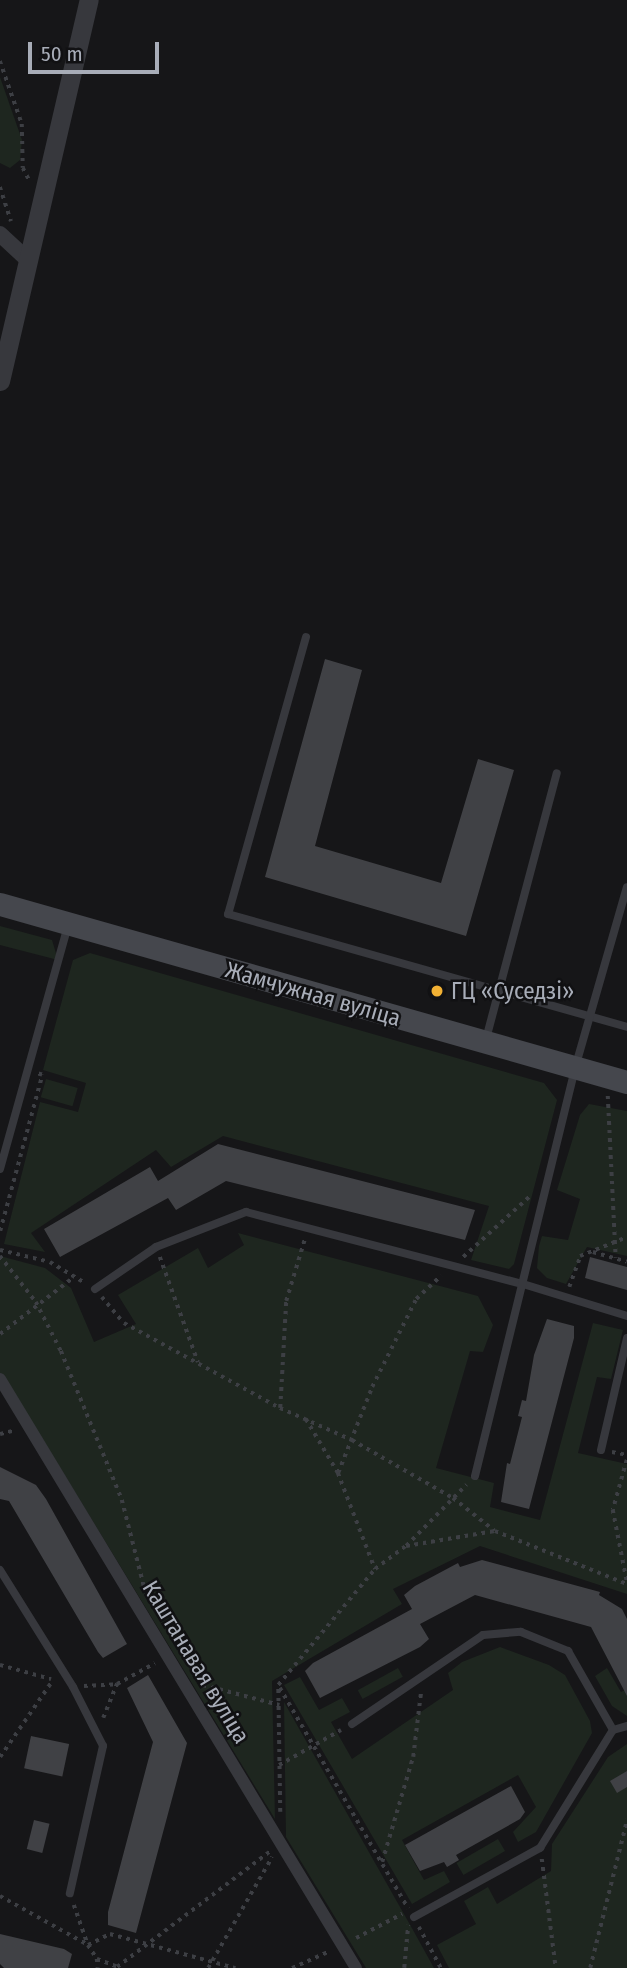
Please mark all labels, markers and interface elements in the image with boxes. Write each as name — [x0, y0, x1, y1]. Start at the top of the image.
scale bar — [32, 28, 163, 72]
text: 50 m — [41, 41, 83, 67]
street label: Жамчужная вуліца — [222, 956, 404, 1032]
place label: ГЦ «Суседзі» — [451, 977, 574, 1005]
marker: ГЦ «Суседзі» — [429, 983, 445, 999]
street label: Каштанавая вуліца — [137, 1576, 255, 1748]

